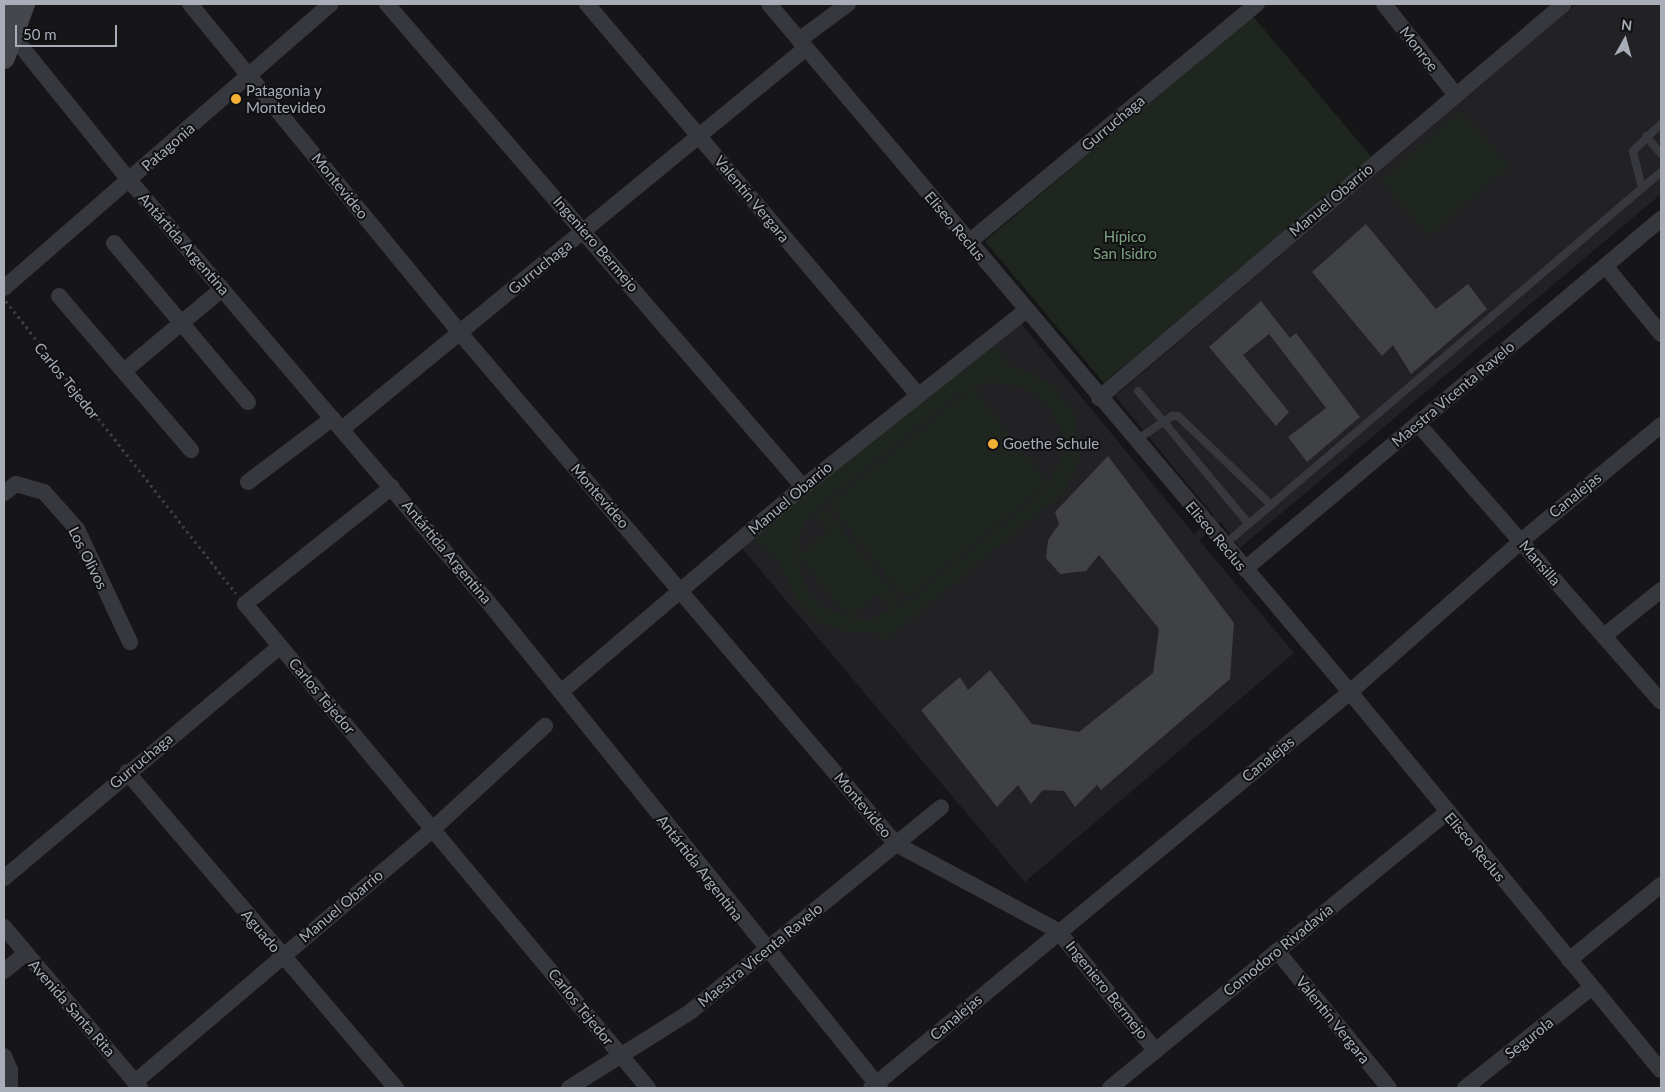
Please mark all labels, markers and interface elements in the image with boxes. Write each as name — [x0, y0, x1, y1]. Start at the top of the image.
scale bar — [18, 15, 120, 47]
north arrow — [1600, 15, 1650, 65]
text: N — [1620, 16, 1633, 34]
street label: Monroe — [1396, 23, 1442, 75]
text: 50 m — [23, 25, 57, 43]
place label: Patagonia y Montevideo — [246, 81, 326, 116]
street label: Gurruchaga — [1078, 91, 1148, 155]
marker: Patagonia y Montevideo — [230, 93, 242, 105]
street label: Patagonia — [138, 119, 198, 175]
street label: Montevideo — [308, 149, 372, 223]
street label: Valentín Vergara — [710, 152, 794, 246]
street label: Manuel Obarrio — [1285, 160, 1377, 240]
street label: Eliseo Reclus — [921, 188, 989, 264]
street label: Antártida Argentina — [135, 189, 233, 299]
street label: Ingeniero Bermejo — [550, 193, 642, 295]
park label: Hípico San Isidro — [1093, 227, 1157, 262]
street label: Gurruchaga — [505, 236, 575, 298]
street label: Maestra Vicenta Ravelo — [1388, 337, 1518, 451]
street label: Carlos Tejedor — [30, 339, 104, 423]
place label: Goethe Schule — [1003, 435, 1099, 453]
marker: Goethe Schule — [987, 438, 999, 450]
street label: Manuel Obarrio — [744, 458, 836, 538]
street label: Montevideo — [567, 460, 633, 532]
street label: Canalejas — [1545, 468, 1605, 522]
street label: Antártida Argentina — [398, 496, 496, 608]
street label: Eliseo Reclus — [1182, 498, 1250, 574]
street label: Los Olivos — [65, 524, 111, 592]
street label: Mansilla — [1515, 537, 1565, 589]
street label: Carlos Tejedor — [285, 654, 359, 738]
street label: Gurruchaga — [106, 729, 176, 793]
street label: Canalejas — [1238, 732, 1298, 786]
street label: Montevideo — [830, 769, 896, 841]
street label: Eliseo Reclus — [1441, 809, 1509, 885]
street label: Antártida Argentina — [653, 811, 747, 925]
street label: Manuel Obarrio — [295, 866, 387, 946]
street label: Maestra Vicenta Ravelo — [694, 899, 826, 1011]
street label: Comodoro Rivadavia — [1219, 900, 1337, 1000]
street label: Aguado — [238, 906, 284, 956]
street label: Ingeniero Bermejo — [1062, 937, 1152, 1043]
street label: Avenida Santa Rita — [25, 956, 119, 1060]
street label: Carlos Tejedor — [544, 965, 618, 1049]
street label: Valentín Vergara — [1292, 972, 1374, 1068]
street label: Canalejas — [926, 990, 986, 1044]
street label: Segurola — [1501, 1013, 1557, 1063]

